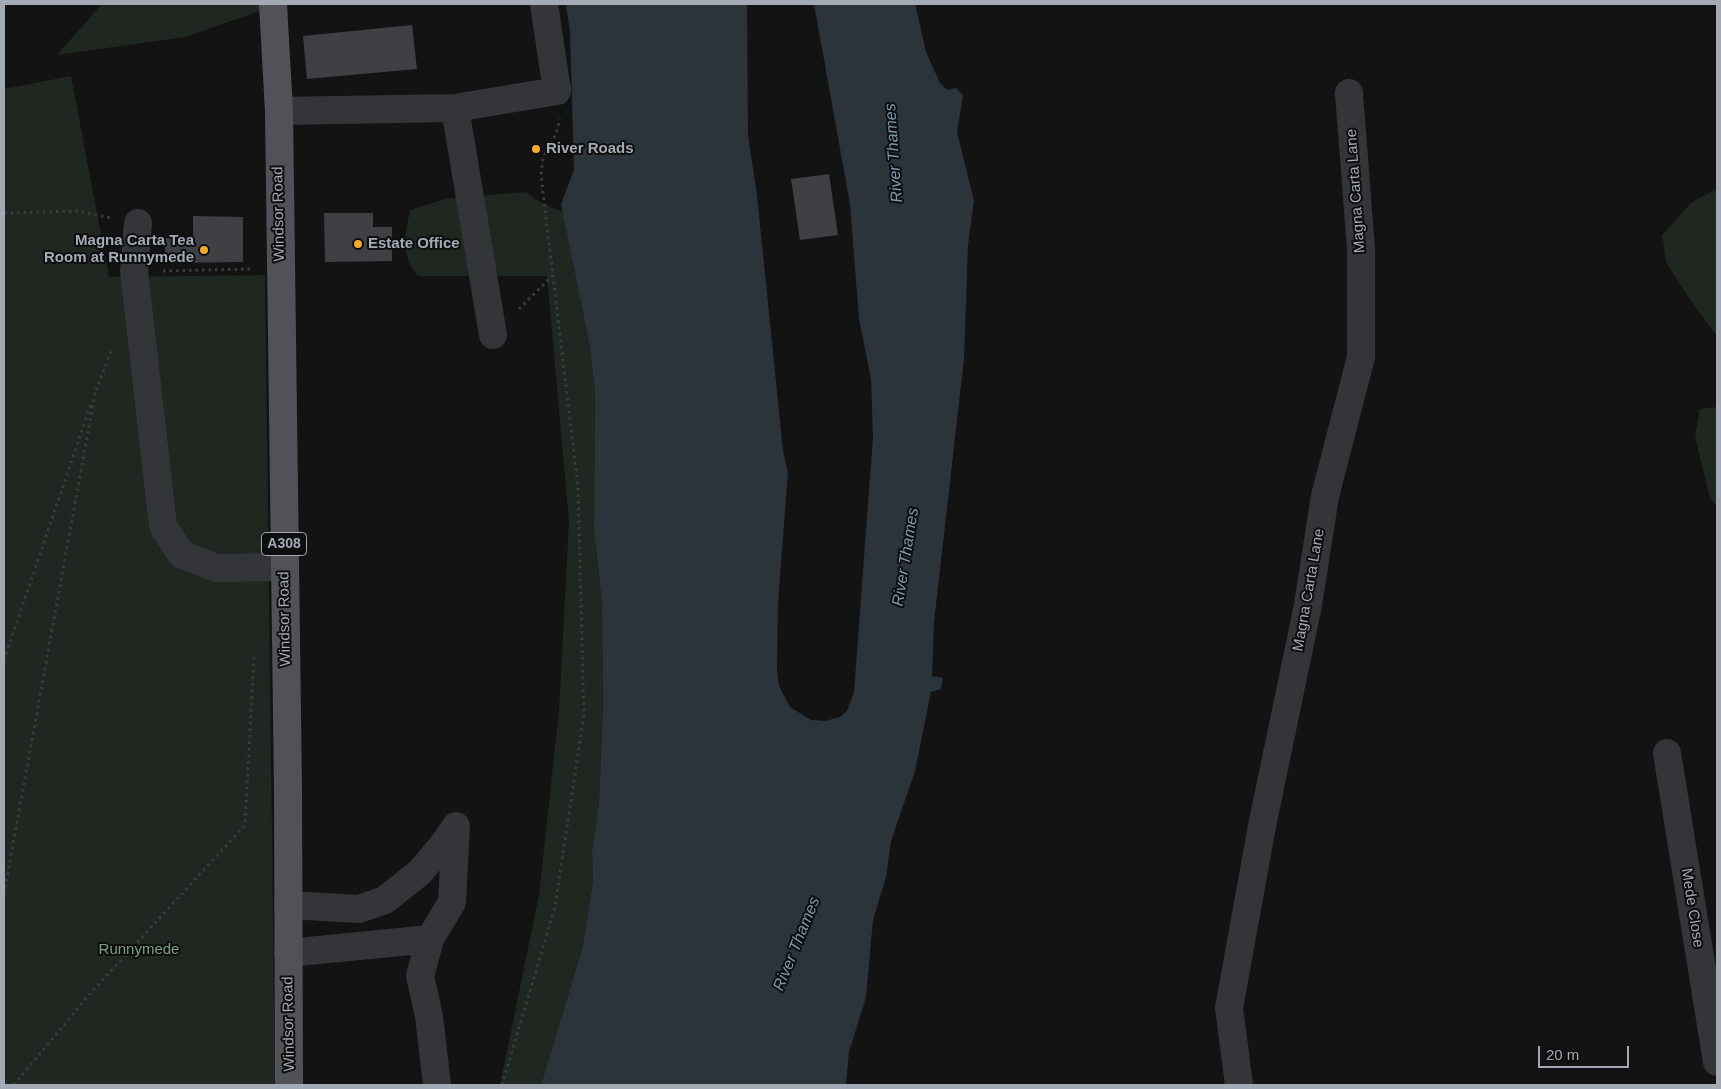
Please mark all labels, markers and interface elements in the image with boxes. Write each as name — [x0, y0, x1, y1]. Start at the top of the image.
water label: River Thames — [881, 103, 907, 203]
street label: Magna Carta Lane — [1343, 128, 1369, 254]
place label: River Roads — [546, 140, 634, 158]
marker: River Roads — [530, 143, 542, 155]
street label: Windsor Road — [269, 166, 289, 262]
place label: Magna Carta Tea Room at Runnymede — [44, 232, 194, 267]
place label: Estate Office — [368, 235, 460, 253]
marker: Estate Office — [352, 238, 364, 250]
marker: Magna Carta Tea Room at Runnymede — [198, 244, 210, 256]
water label: River Thames — [889, 506, 923, 608]
street label: Magna Carta Lane — [1289, 527, 1329, 653]
road number: A308 — [262, 532, 306, 556]
street label: Windsor Road — [275, 571, 295, 667]
street label: Mede Close — [1677, 867, 1707, 949]
water label: River Thames — [769, 894, 825, 994]
park label: Runnymede — [99, 941, 179, 959]
street label: Windsor Road — [279, 976, 299, 1072]
scale bar — [1541, 1036, 1632, 1068]
text: 20 m — [1546, 1046, 1579, 1063]

